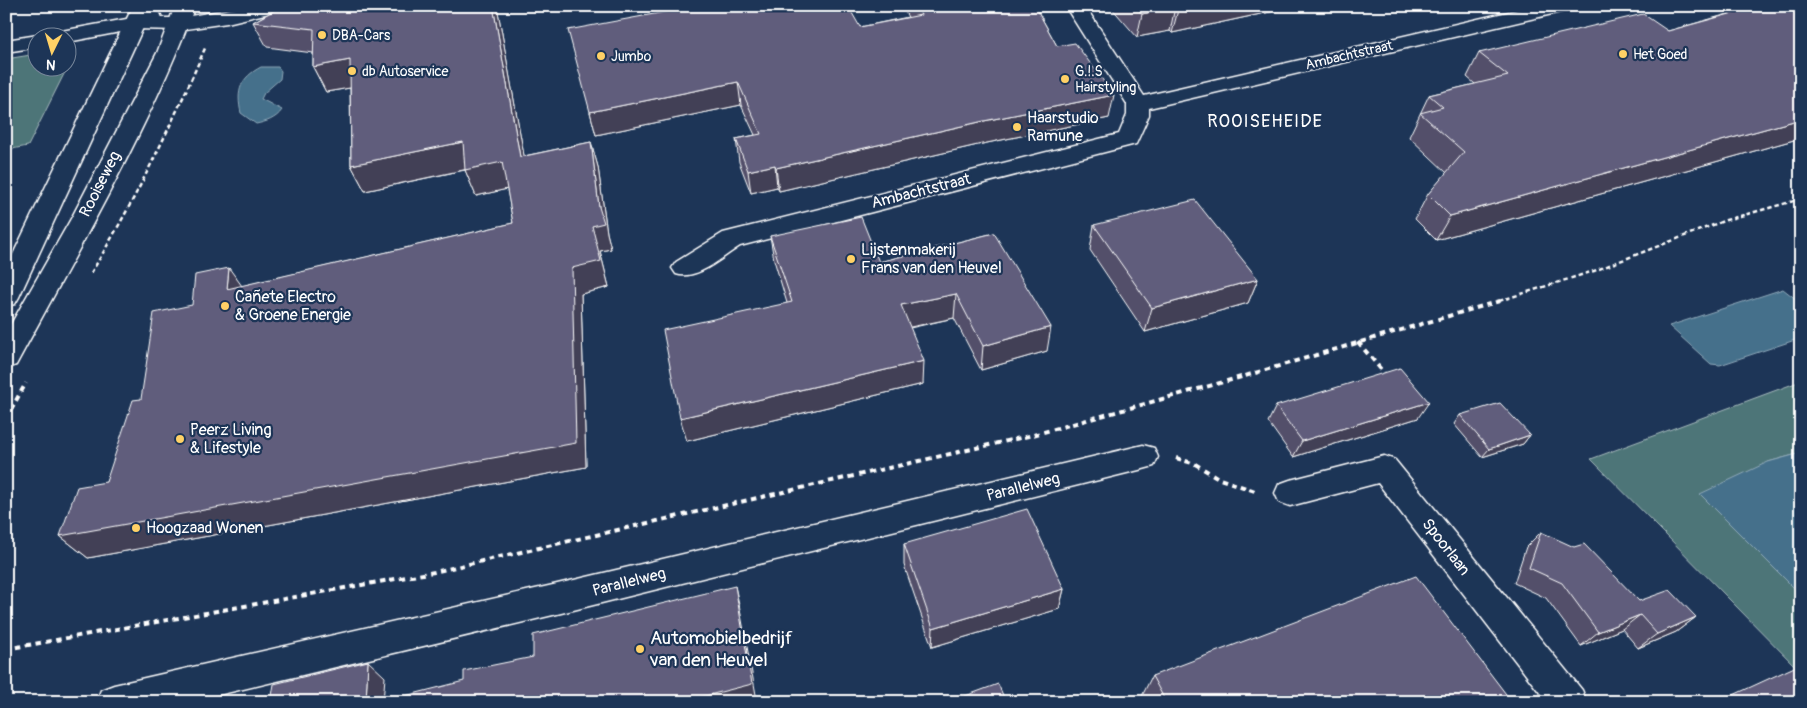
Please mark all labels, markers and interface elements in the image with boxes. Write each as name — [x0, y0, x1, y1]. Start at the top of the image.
place label: DBA-Cars — [332, 27, 391, 44]
north arrow — [28, 28, 78, 78]
marker: DBA-Cars — [316, 29, 328, 41]
street label: Ambachtstraat — [1304, 37, 1395, 73]
place label: Het Goed — [1633, 46, 1688, 63]
place label: Jumbo — [611, 48, 652, 65]
marker: Het Goed — [1617, 48, 1629, 60]
marker: Jumbo — [595, 50, 607, 62]
text: N — [45, 56, 56, 73]
place label: db Autoservice — [362, 63, 449, 80]
place label: G.!.S Hairstyling — [1075, 63, 1136, 96]
marker: db Autoservice — [346, 65, 358, 77]
marker: G.!.S Hairstyling — [1059, 73, 1071, 85]
place label: Haarstudio Ramune — [1027, 108, 1099, 146]
district label: ROOISEHEIDE — [1207, 110, 1323, 133]
marker: Haarstudio Ramune — [1011, 121, 1023, 133]
street label: Rooiseweg — [75, 148, 125, 220]
street label: Ambachtstraat — [869, 169, 973, 213]
place label: Lijstenmakerij Frans van den Heuvel — [861, 240, 1002, 278]
marker: Lijstenmakerij Frans van den Heuvel — [845, 253, 857, 265]
place label: Cañete Electro & Groene Energie — [235, 287, 351, 325]
marker: Cañete Electro & Groene Energie — [219, 300, 231, 312]
place label: Peerz Living & Lifestyle — [190, 420, 271, 458]
marker: Peerz Living & Lifestyle — [174, 433, 186, 445]
street label: Parallelweg — [984, 468, 1062, 506]
street label: Spoorlaan — [1417, 514, 1475, 580]
place label: Hoogzaad Wonen — [146, 518, 264, 538]
marker: Hoogzaad Wonen — [130, 522, 142, 534]
street label: Parallelweg — [590, 563, 668, 601]
place label: Automobielbedrijf van den Heuvel — [649, 626, 793, 672]
marker: Automobielbedrijf van den Heuvel — [634, 643, 646, 655]

